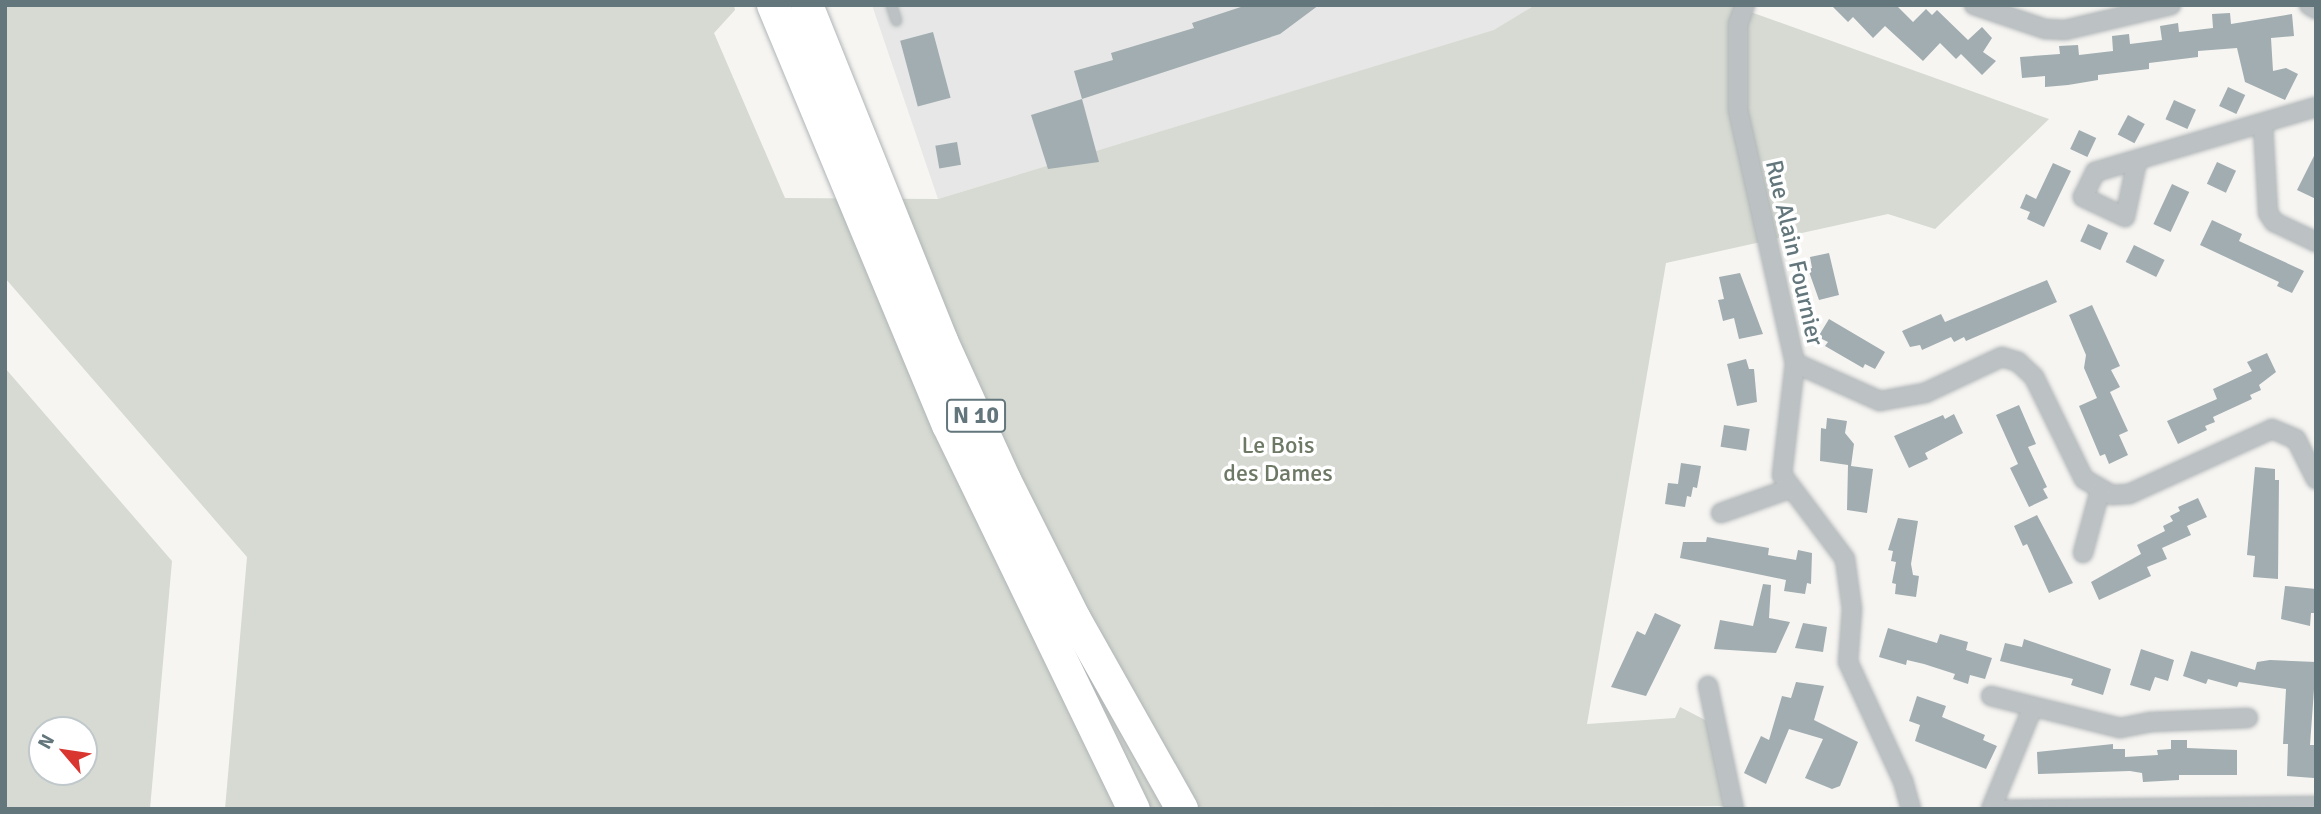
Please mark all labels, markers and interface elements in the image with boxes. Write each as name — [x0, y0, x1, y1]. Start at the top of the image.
street label: Rue Alain Fournier — [1759, 157, 1829, 349]
road number: N 10 — [944, 396, 1007, 436]
park label: Le Bois des Dames — [1223, 432, 1333, 488]
north arrow — [28, 716, 98, 786]
text: N — [33, 730, 60, 753]

